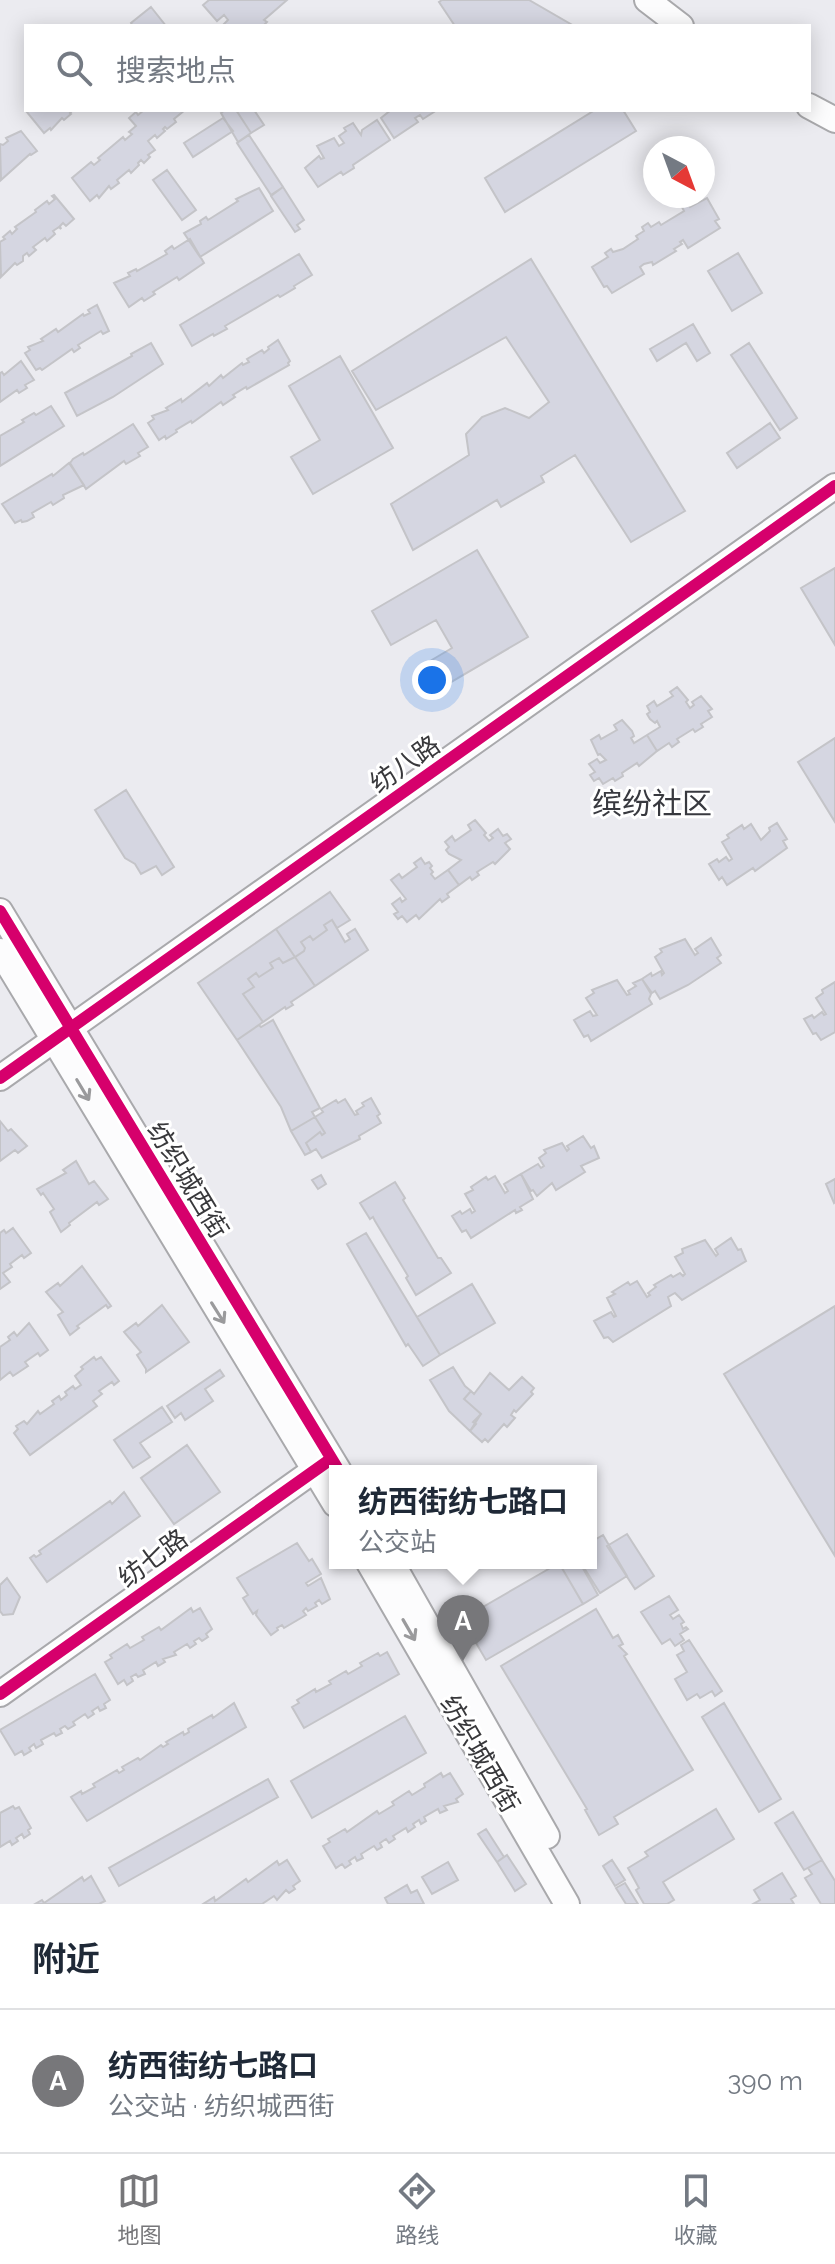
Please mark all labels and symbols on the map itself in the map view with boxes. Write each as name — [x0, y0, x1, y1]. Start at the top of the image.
north arrow — [643, 136, 715, 208]
your location — [412, 660, 452, 700]
street label: 纺八路 — [364, 729, 446, 799]
district label: 缤纷社区 — [592, 786, 712, 821]
one-way arrow — [76, 1078, 92, 1101]
street label: 纺织城西街 — [142, 1117, 234, 1243]
one-way arrow — [211, 1301, 227, 1324]
street label: 纺七路 — [113, 1523, 193, 1593]
pin: A — [437, 1595, 489, 1661]
one-way arrow — [401, 1619, 417, 1642]
street label: 纺织城西街 — [435, 1690, 525, 1818]

